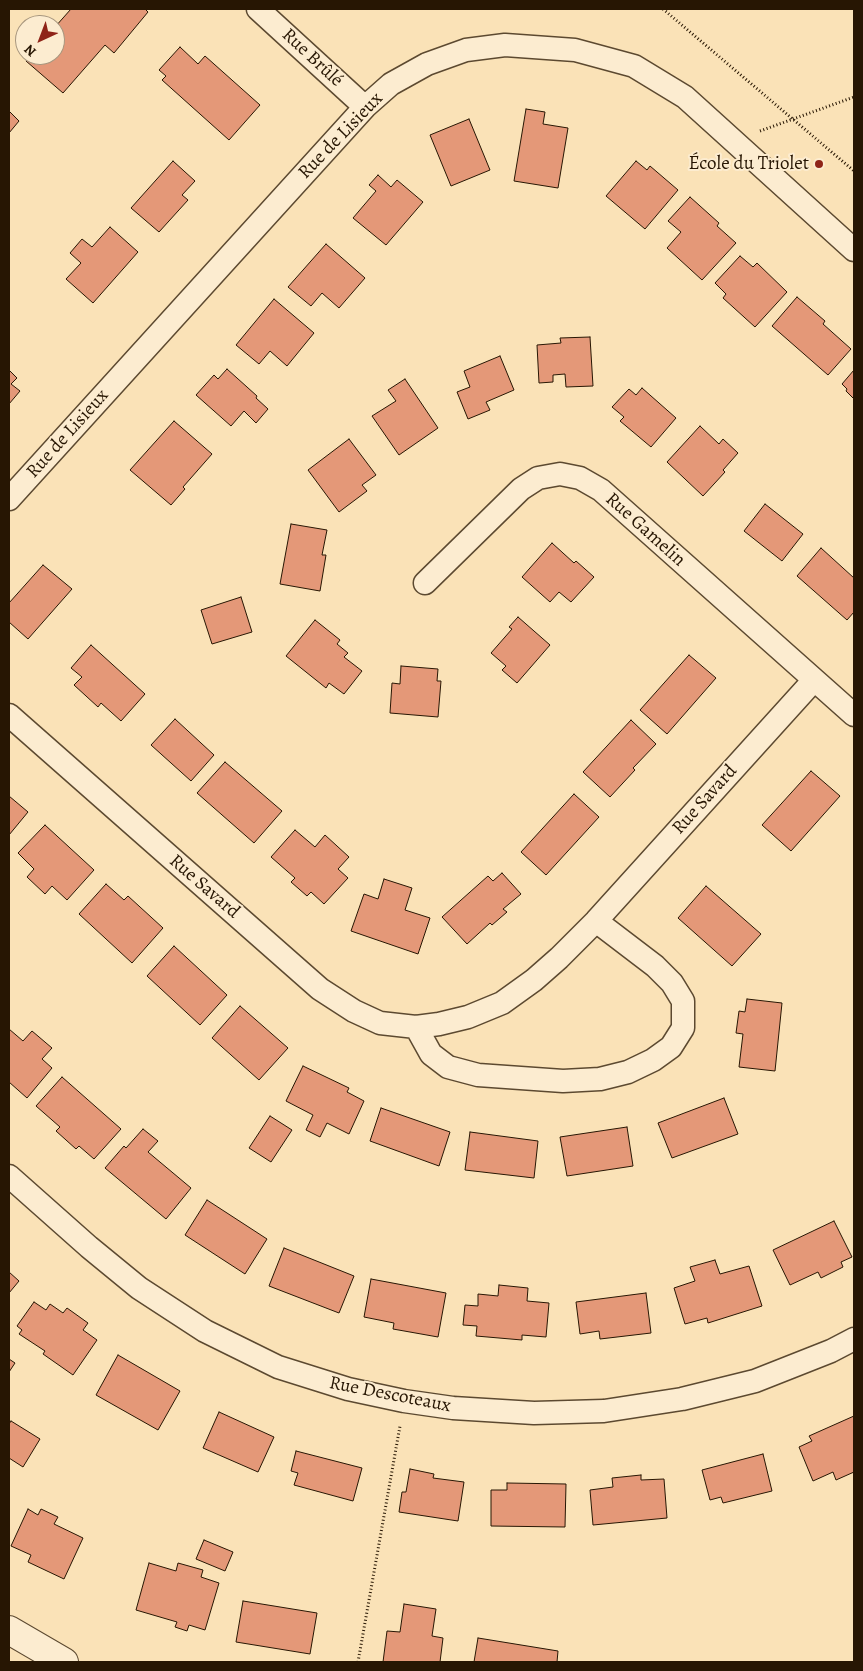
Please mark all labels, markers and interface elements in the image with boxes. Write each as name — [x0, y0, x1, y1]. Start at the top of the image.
north arrow — [15, 15, 65, 65]
street label: Rue Brûlé — [277, 24, 347, 92]
text: N — [20, 40, 40, 61]
street label: Rue de Lisieux — [294, 88, 388, 184]
place label: École du Triolet — [689, 153, 809, 175]
marker: École du Triolet — [813, 158, 825, 170]
street label: Rue de Lisieux — [22, 385, 114, 483]
street label: Rue Gamelin — [600, 488, 690, 572]
street label: Rue Savard — [668, 760, 742, 840]
street label: Rue Savard — [164, 850, 244, 924]
street label: Rue Descoteaux — [327, 1372, 453, 1418]

